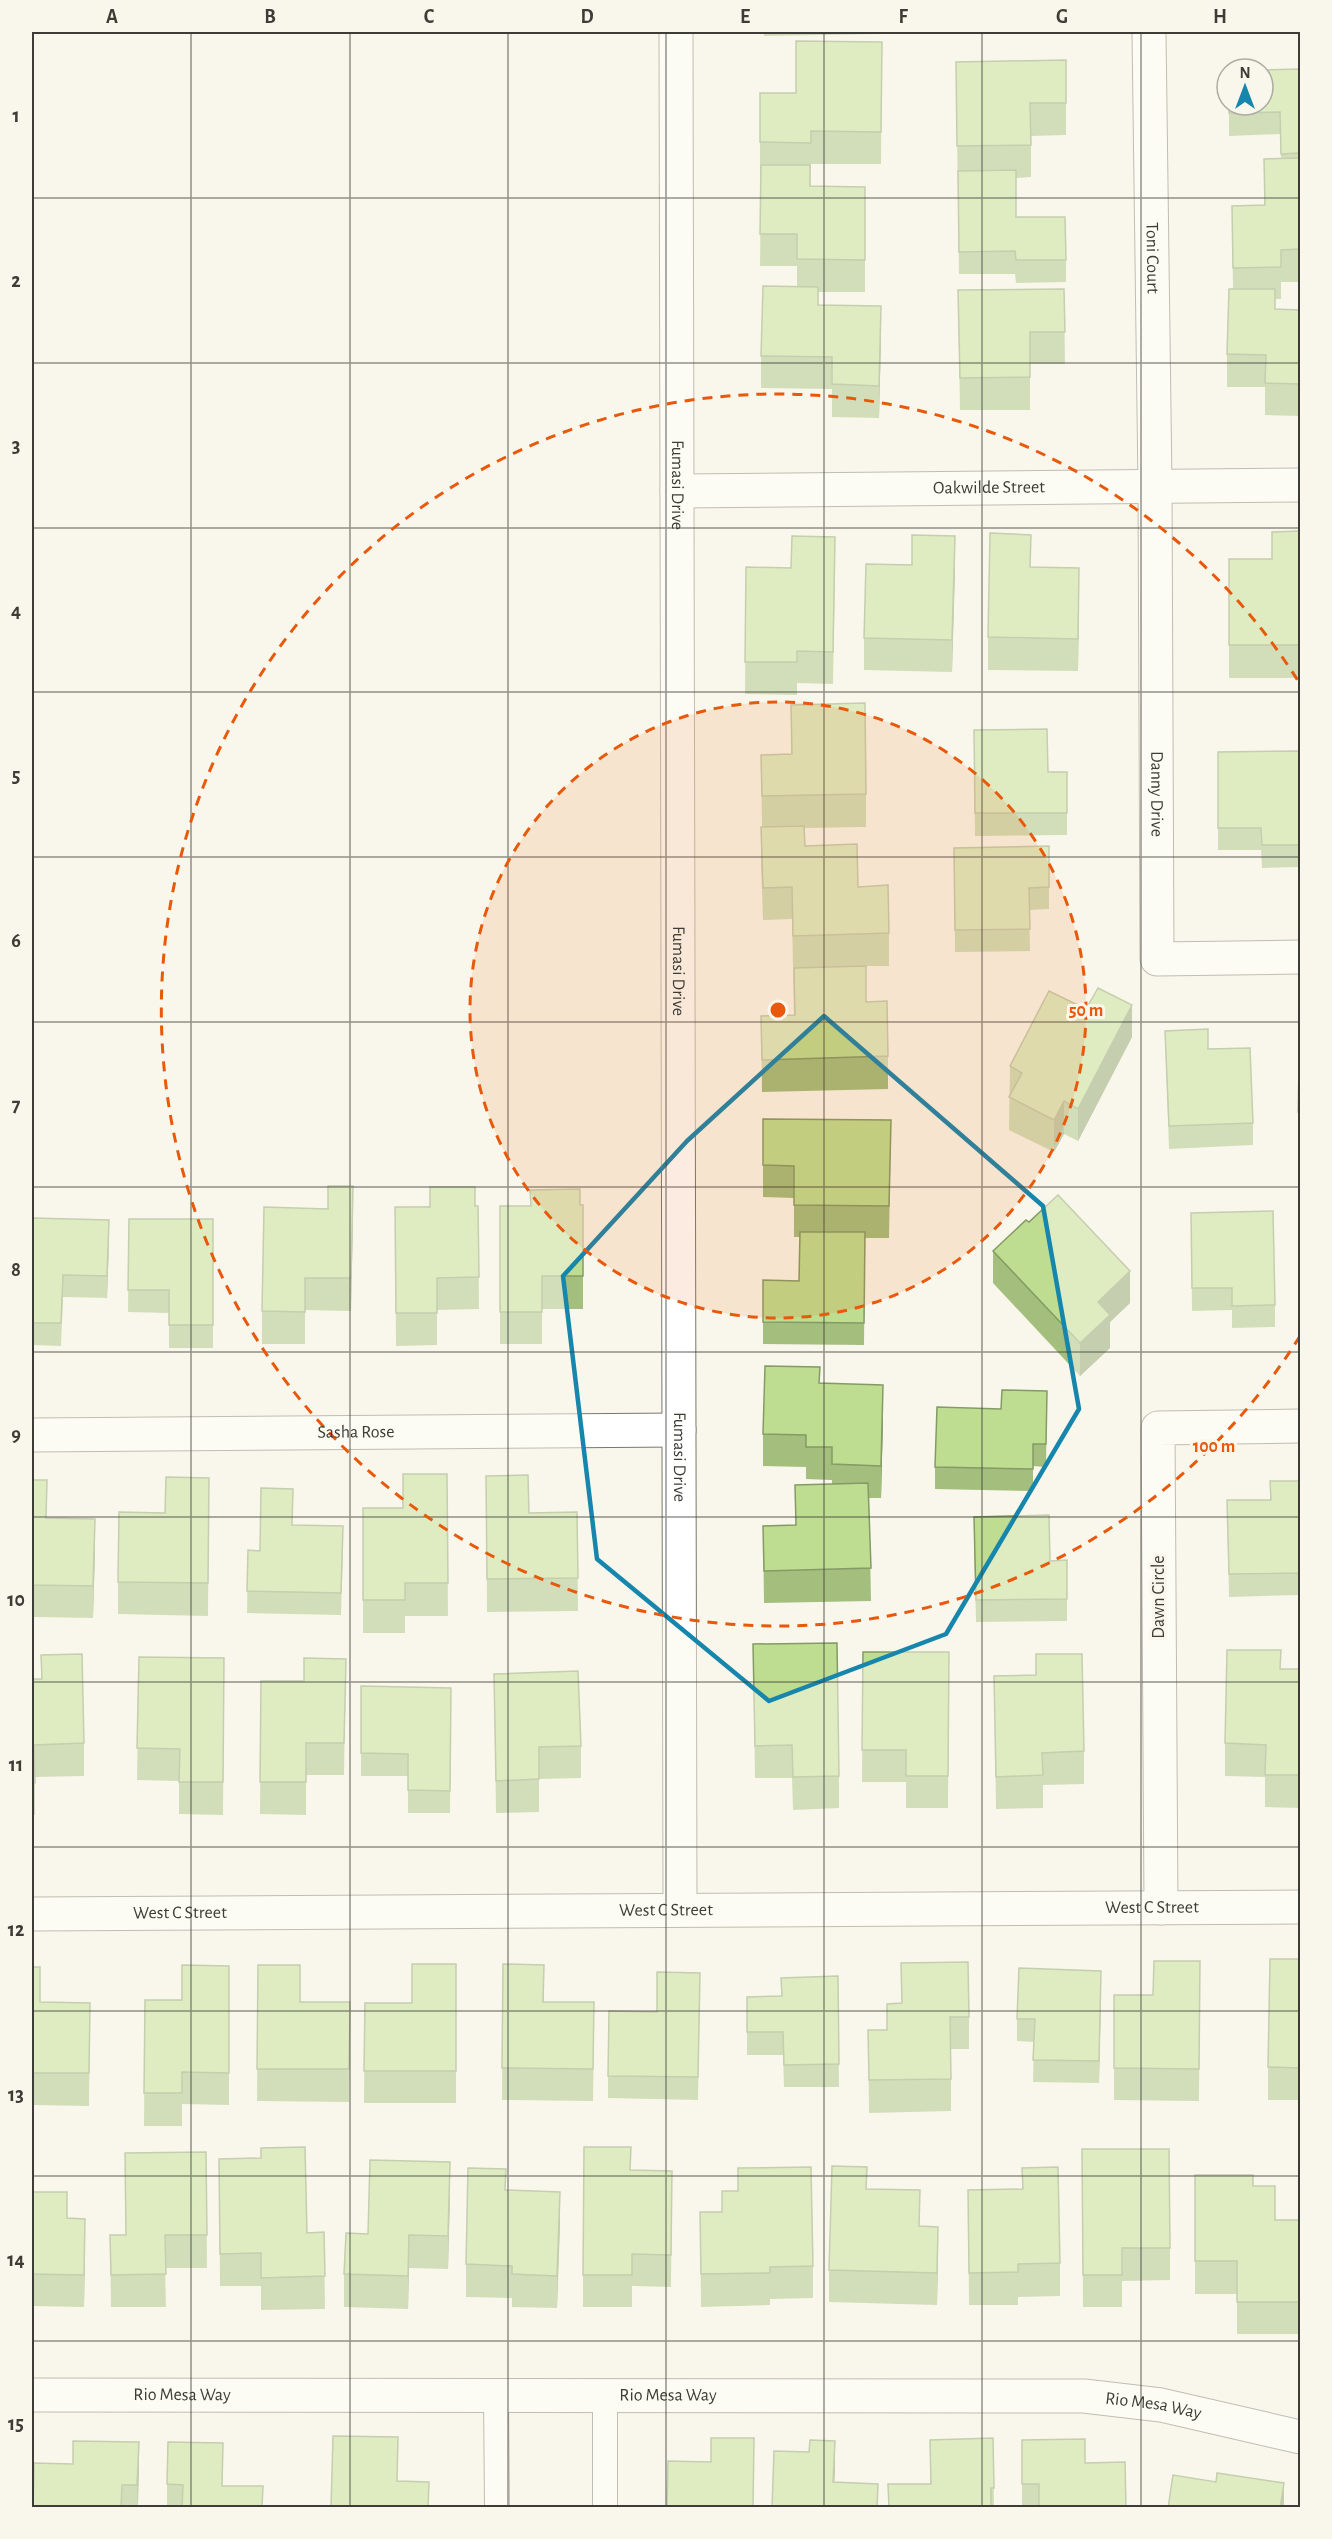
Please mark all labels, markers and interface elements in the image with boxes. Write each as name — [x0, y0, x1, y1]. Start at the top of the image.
text: A — [106, 7, 118, 27]
text: B — [264, 7, 276, 27]
text: C — [424, 7, 435, 27]
text: D — [580, 7, 594, 27]
text: E — [740, 7, 750, 27]
text: F — [898, 7, 908, 27]
text: G — [1056, 7, 1068, 27]
text: H — [1213, 7, 1227, 27]
north arrow — [1215, 57, 1275, 117]
text: N — [1239, 65, 1251, 81]
text: 1 — [12, 106, 20, 126]
street label: Toni Court — [1143, 222, 1161, 294]
text: 2 — [11, 271, 21, 291]
text: 3 — [12, 436, 20, 456]
street label: Fumasi Drive — [668, 440, 686, 530]
street label: Oakwilde Street — [933, 478, 1045, 498]
text: 4 — [11, 601, 21, 621]
street label: Danny Drive — [1147, 751, 1165, 837]
text: 5 — [12, 766, 20, 786]
street label: Fumasi Drive — [669, 926, 687, 1016]
text: 6 — [11, 931, 21, 951]
centre of rings — [768, 1000, 788, 1020]
text: 50 m — [1069, 1002, 1103, 1020]
text: 7 — [12, 1095, 21, 1115]
text: 8 — [11, 1260, 21, 1280]
street label: Fumasi Drive — [670, 1412, 688, 1502]
street label: Sasha Rose — [317, 1423, 395, 1442]
text: 9 — [11, 1425, 21, 1445]
text: 100 m — [1193, 1438, 1235, 1456]
street label: Dawn Circle — [1150, 1555, 1168, 1639]
text: 10 — [7, 1590, 25, 1610]
text: 11 — [9, 1755, 23, 1775]
street label: West C Street — [1105, 1899, 1199, 1917]
street label: West C Street — [619, 1901, 713, 1920]
street label: West C Street — [133, 1904, 227, 1922]
text: 12 — [8, 1920, 24, 1940]
text: 13 — [8, 2085, 24, 2105]
text: 14 — [7, 2250, 25, 2270]
street label: Rio Mesa Way — [133, 2386, 231, 2404]
street label: Rio Mesa Way — [619, 2387, 717, 2405]
street label: Rio Mesa Way — [1104, 2390, 1203, 2423]
text: 15 — [8, 2414, 24, 2434]

